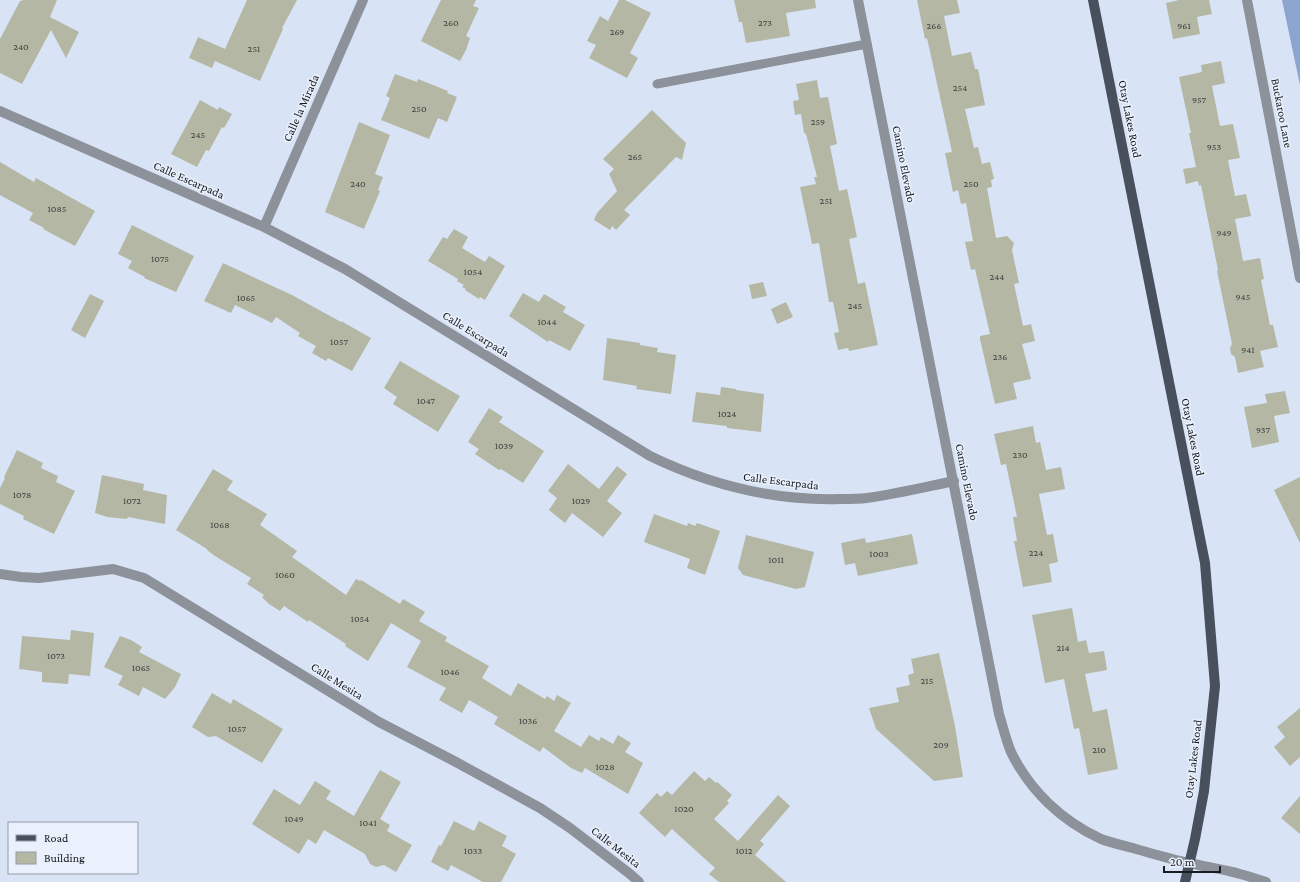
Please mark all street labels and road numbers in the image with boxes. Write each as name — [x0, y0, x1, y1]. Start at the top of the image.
street label: Calle la Mirada — [280, 72, 322, 144]
street label: Buckaroo Lane — [1268, 77, 1296, 149]
street label: Otay Lakes Road — [1116, 79, 1145, 160]
street label: Camino Elevado — [890, 124, 918, 204]
street label: Calle Escarpada — [151, 158, 227, 202]
street label: Calle Escarpada — [440, 308, 512, 360]
street label: Otay Lakes Road — [1179, 397, 1208, 478]
street label: Camino Elevado — [953, 442, 981, 522]
street label: Calle Escarpada — [742, 469, 820, 493]
street label: Calle Mesita — [308, 659, 366, 703]
street label: Otay Lakes Road — [1181, 718, 1205, 799]
street label: Calle Mesita — [588, 823, 644, 871]

